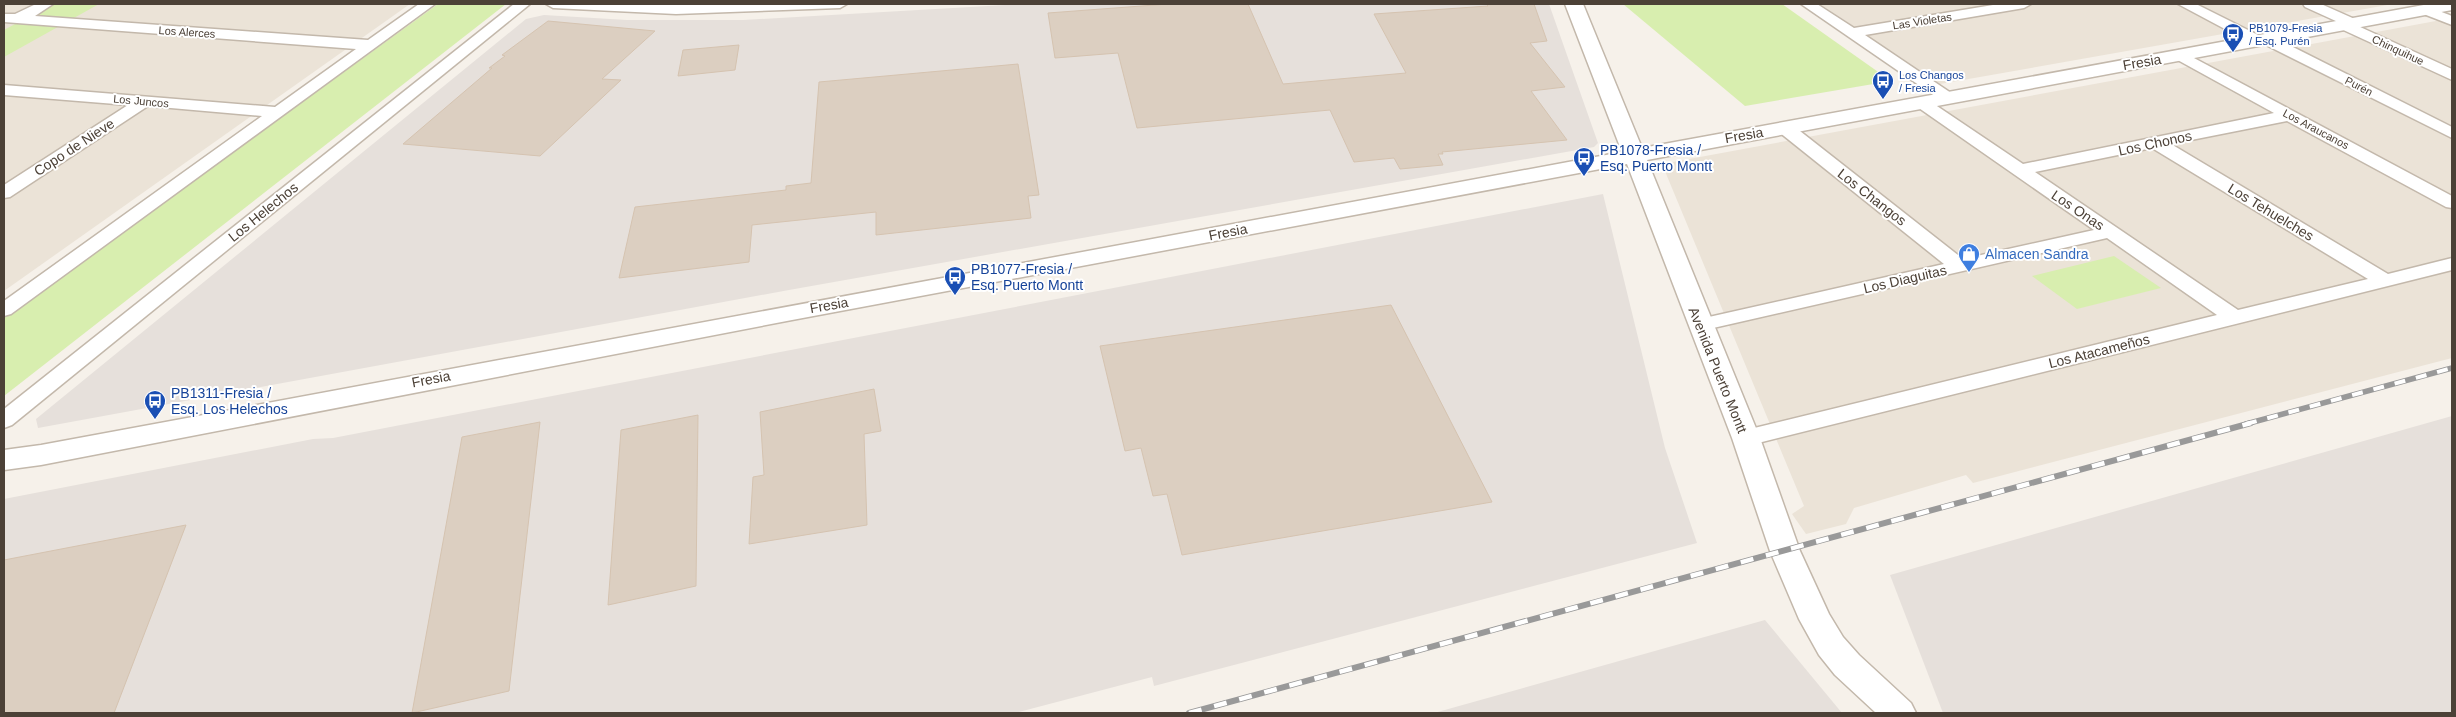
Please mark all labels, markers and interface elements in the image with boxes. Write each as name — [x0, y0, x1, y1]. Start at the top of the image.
street label: Las Violetas — [1892, 10, 1953, 32]
bus stop icon: PB1079-Fresia / Esq. Purén — [2221, 22, 2245, 53]
place label: PB1079-Fresia / Esq. Purén — [2249, 22, 2323, 47]
street label: Los Alerces — [158, 24, 216, 40]
street label: Chinquihue — [2370, 33, 2426, 67]
street label: Fresia — [2121, 51, 2163, 73]
bus stop icon: Los Changos / Fresia — [1871, 69, 1895, 100]
place label: Los Changos / Fresia — [1899, 69, 1964, 94]
street label: Purén — [2343, 74, 2375, 98]
street label: Los Juncos — [113, 93, 170, 109]
street label: Los Araucanos — [2281, 107, 2351, 152]
street label: Copo de Nieve — [31, 115, 117, 179]
street label: Fresia — [1723, 124, 1765, 146]
street label: Los Chonos — [2117, 127, 2193, 159]
place label: PB1078-Fresia / Esq. Puerto Montt — [1600, 142, 1712, 174]
bus stop icon: PB1078-Fresia / Esq. Puerto Montt — [1572, 146, 1596, 177]
street label: Los Changos — [1835, 165, 1909, 229]
street label: Los Helechos — [225, 179, 301, 245]
street label: Los Tehuelches — [2225, 180, 2317, 244]
street label: Los Onas — [2049, 187, 2107, 233]
street label: Fresia — [1207, 220, 1249, 244]
shop icon: Almacen Sandra — [1957, 242, 1981, 273]
place label: Almacen Sandra — [1985, 246, 2089, 262]
place label: PB1077-Fresia / Esq. Puerto Montt — [971, 261, 1083, 293]
street label: Los Diaguitas — [1862, 262, 1948, 296]
bus stop icon: PB1077-Fresia / Esq. Puerto Montt — [943, 265, 967, 296]
street label: Fresia — [808, 294, 850, 316]
street label: Avenida Puerto Montt — [1685, 305, 1751, 435]
street label: Los Atacameños — [2047, 331, 2151, 371]
street label: Fresia — [410, 367, 452, 391]
place label: PB1311-Fresia / Esq. Los Helechos — [171, 385, 288, 417]
bus stop icon: PB1311-Fresia / Esq. Los Helechos — [143, 389, 167, 420]

